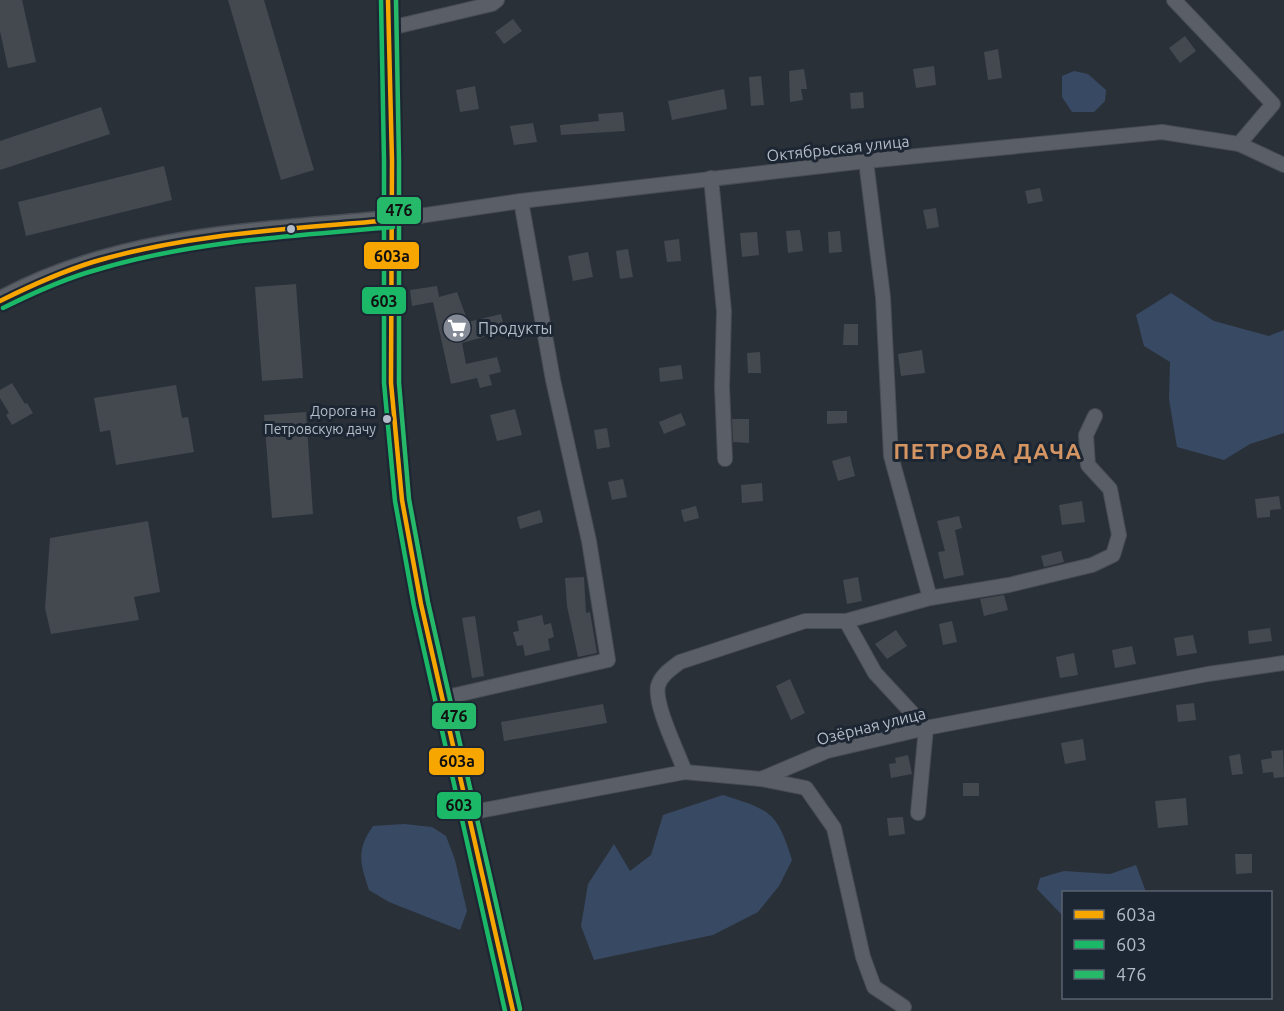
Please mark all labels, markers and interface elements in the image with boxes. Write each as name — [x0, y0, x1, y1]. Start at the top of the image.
street label: Октябрьская улица — [766, 132, 910, 164]
line badge: 476 — [376, 196, 422, 225]
text: 476 — [385, 201, 413, 219]
unlabelled marker — [285, 223, 297, 235]
line badge: 603а — [363, 241, 420, 270]
text: 603а — [374, 247, 410, 265]
line badge: 603 — [361, 286, 407, 315]
text: 603 — [370, 292, 398, 310]
supermarket icon: Продукты — [441, 312, 473, 344]
place label: Продукты — [478, 319, 553, 337]
place label: Дорога на Петровскую дачу — [264, 403, 376, 437]
marker: Дорога на Петровскую дачу — [381, 413, 393, 425]
district label: ПЕТРОВА ДАЧА — [893, 438, 1083, 463]
line badge: 476 — [431, 702, 477, 730]
street label: Озёрная улица — [815, 704, 927, 748]
text: 476 — [440, 707, 468, 725]
line badge: 603а — [428, 747, 485, 776]
text: 603а — [439, 752, 475, 770]
line badge: 603 — [436, 791, 482, 820]
text: 603 — [445, 796, 473, 814]
legend — [1062, 891, 1272, 999]
text: 603а — [1116, 904, 1156, 924]
text: 603 — [1116, 934, 1146, 954]
text: 476 — [1116, 964, 1146, 984]

